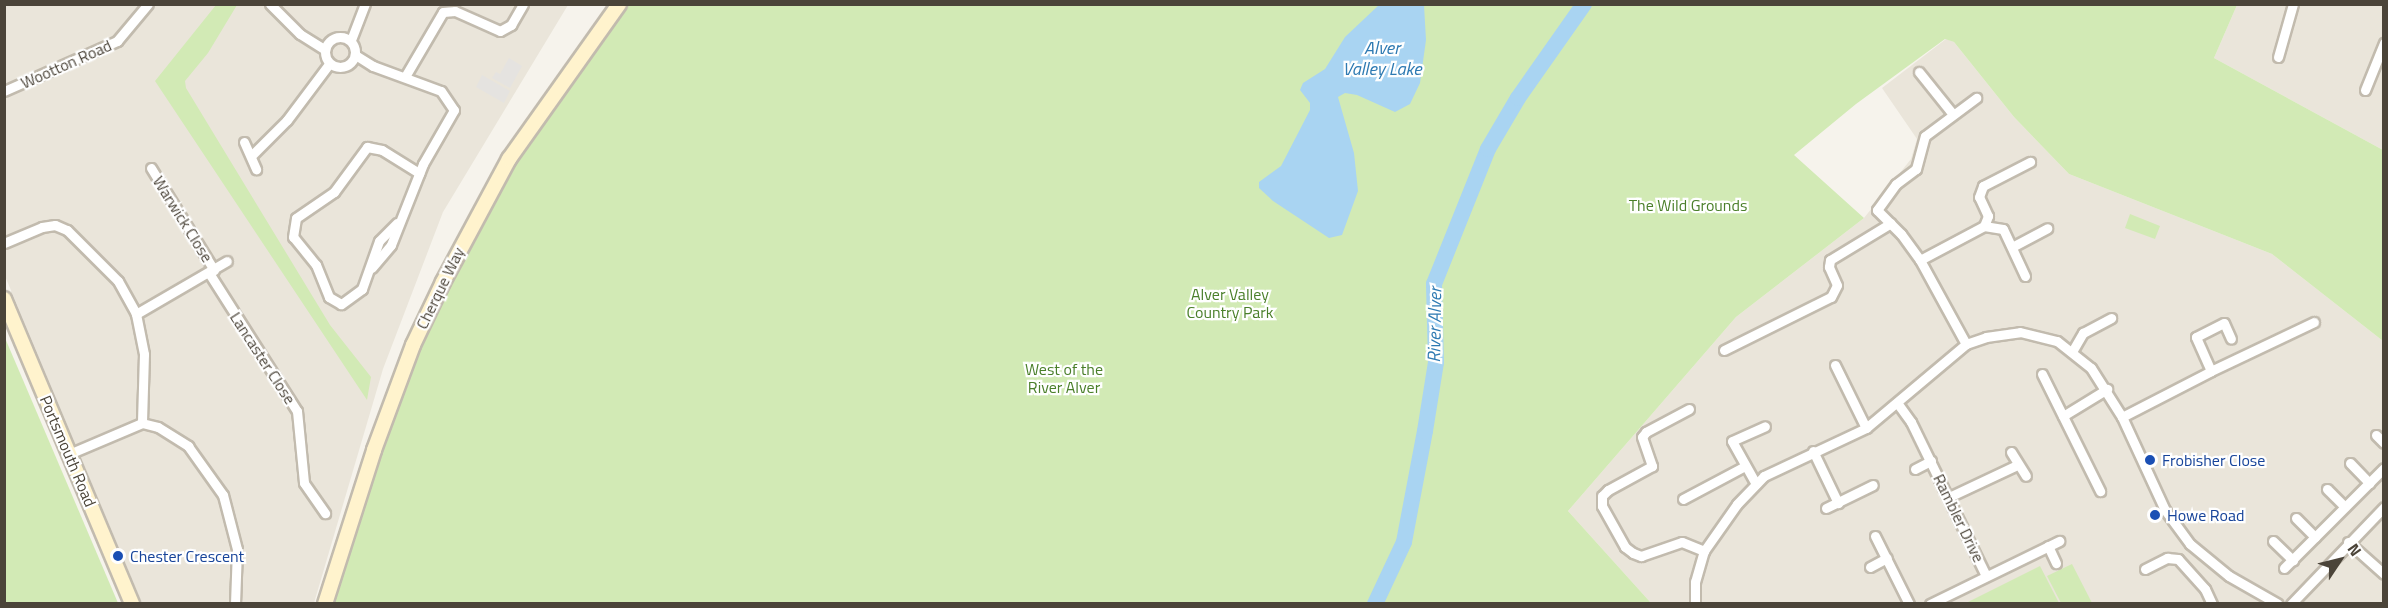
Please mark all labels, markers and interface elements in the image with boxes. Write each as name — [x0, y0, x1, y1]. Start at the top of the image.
street label: Wootton Road — [18, 35, 114, 93]
water label: Alver Valley Lake — [1342, 38, 1422, 80]
street label: Warwick Close — [149, 172, 217, 266]
park label: The Wild Grounds — [1629, 195, 1747, 215]
street label: Cherque Way — [412, 244, 468, 332]
park label: Alver Valley Country Park — [1186, 284, 1274, 322]
water label: River Alver — [1424, 287, 1446, 363]
street label: Lancaster Close — [226, 308, 300, 408]
park label: West of the River Alver — [1025, 359, 1103, 397]
street label: Portsmouth Road — [36, 392, 100, 510]
place label: Frobisher Close — [2162, 450, 2265, 470]
marker: Frobisher Close — [2143, 453, 2157, 467]
street label: Rambler Drive — [1929, 471, 1989, 565]
place label: Howe Road — [2167, 505, 2244, 525]
marker: Howe Road — [2148, 508, 2162, 522]
north arrow — [2310, 530, 2370, 590]
text: N — [2342, 538, 2368, 561]
place label: Chester Crescent — [130, 546, 244, 566]
marker: Chester Crescent — [111, 549, 125, 563]

